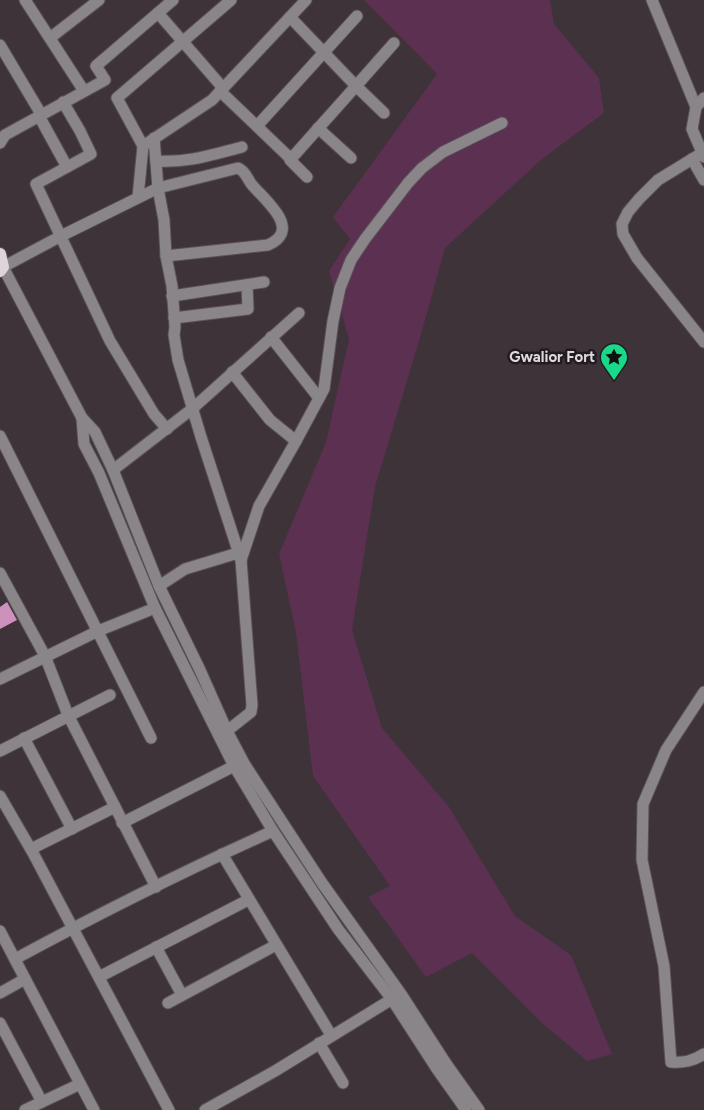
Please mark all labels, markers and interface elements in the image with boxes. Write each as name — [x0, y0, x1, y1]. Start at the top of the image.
place icon: Gwalior Fort — [599, 342, 629, 381]
place label: Gwalior Fort — [509, 348, 595, 366]

